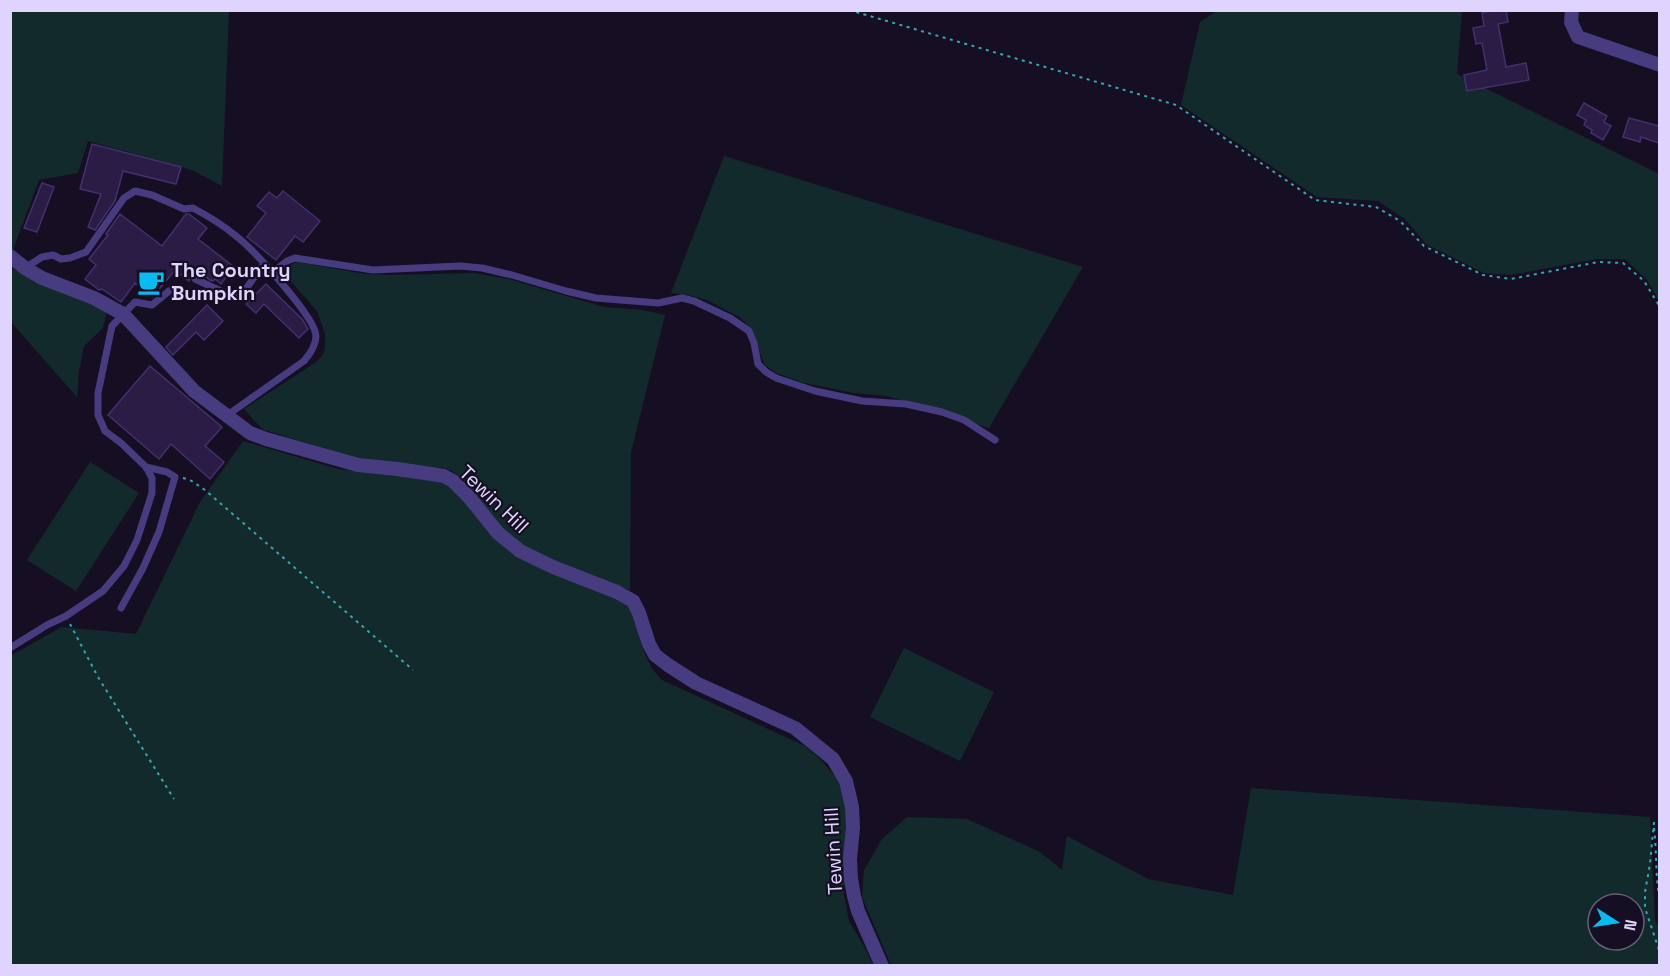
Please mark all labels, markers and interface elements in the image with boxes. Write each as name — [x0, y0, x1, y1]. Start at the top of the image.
place label: The Country Bumpkin — [171, 257, 291, 306]
cafe icon: The Country Bumpkin — [136, 267, 166, 297]
street label: Tewin Hill — [453, 459, 535, 539]
street label: Tewin Hill — [818, 807, 848, 895]
north arrow — [1586, 892, 1646, 952]
text: N — [1619, 918, 1642, 932]

